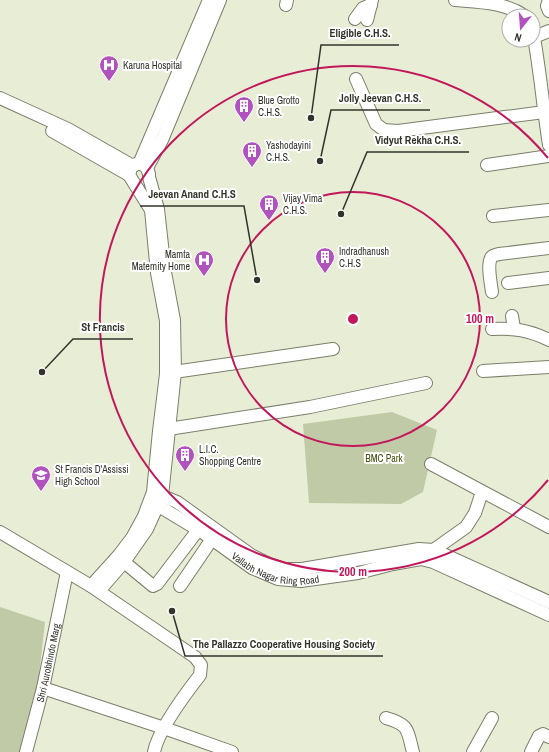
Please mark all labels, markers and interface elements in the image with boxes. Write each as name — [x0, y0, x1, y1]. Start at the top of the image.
north arrow — [501, 8, 541, 48]
callout: Eligible C.H.S. — [321, 22, 399, 45]
text: Eligible C.H.S. — [329, 26, 391, 40]
text: N — [513, 30, 523, 45]
hospital icon: Karuna Hospital — [98, 54, 120, 82]
place label: Karuna Hospital — [123, 59, 182, 72]
callout: Jolly Jeevan C.H.S. — [331, 87, 430, 110]
text: Jolly Jeevan C.H.S. — [339, 91, 422, 105]
place label: Blue Grotto C.H.S. — [258, 94, 300, 119]
building icon: Blue Grotto C.H.S. — [233, 95, 255, 123]
callout: Vidyut Rekha C.H.S. — [367, 129, 469, 152]
text: Vidyut Rekha C.H.S. — [375, 133, 462, 147]
place label: Yashodayini C.H.S. — [266, 139, 311, 164]
building icon: Yashodayini C.H.S. — [241, 140, 263, 168]
callout: Jeevan Anand C.H.S — [140, 183, 244, 206]
text: Jeevan Anand C.H.S — [148, 187, 236, 201]
place label: Vijay Vima C.H.S. — [283, 192, 323, 217]
building icon: Vijay Vima C.H.S. — [258, 193, 280, 221]
place label: Indradhanush C.H.S — [339, 245, 389, 270]
building icon: Indradhanush C.H.S — [314, 246, 336, 274]
place label: Mamta Maternity Home — [132, 248, 190, 273]
hospital icon: Mamta Maternity Home — [193, 249, 215, 277]
text: 100 m — [466, 311, 494, 327]
centre of rings — [346, 312, 360, 326]
callout: St Francis — [73, 316, 133, 339]
text: St Francis — [81, 320, 125, 334]
place label: L.I.C. Shopping Centre — [199, 443, 261, 468]
building icon: L.I.C. Shopping Centre — [174, 444, 196, 472]
park label: BMC Park — [365, 452, 404, 465]
place label: St Francis D'Assissi High School — [55, 463, 129, 488]
school or university icon: St Francis D'Assissi High School — [30, 464, 52, 492]
street label: Vallabh Nagar Ring Road — [229, 549, 320, 588]
text: 200 m — [339, 564, 367, 580]
street label: Shri Aurobhindo Marg — [34, 622, 63, 704]
callout: The Pallazzo Cooperative Housing Society — [185, 633, 383, 656]
text: The Pallazzo Cooperative Housing Society — [193, 637, 375, 651]

